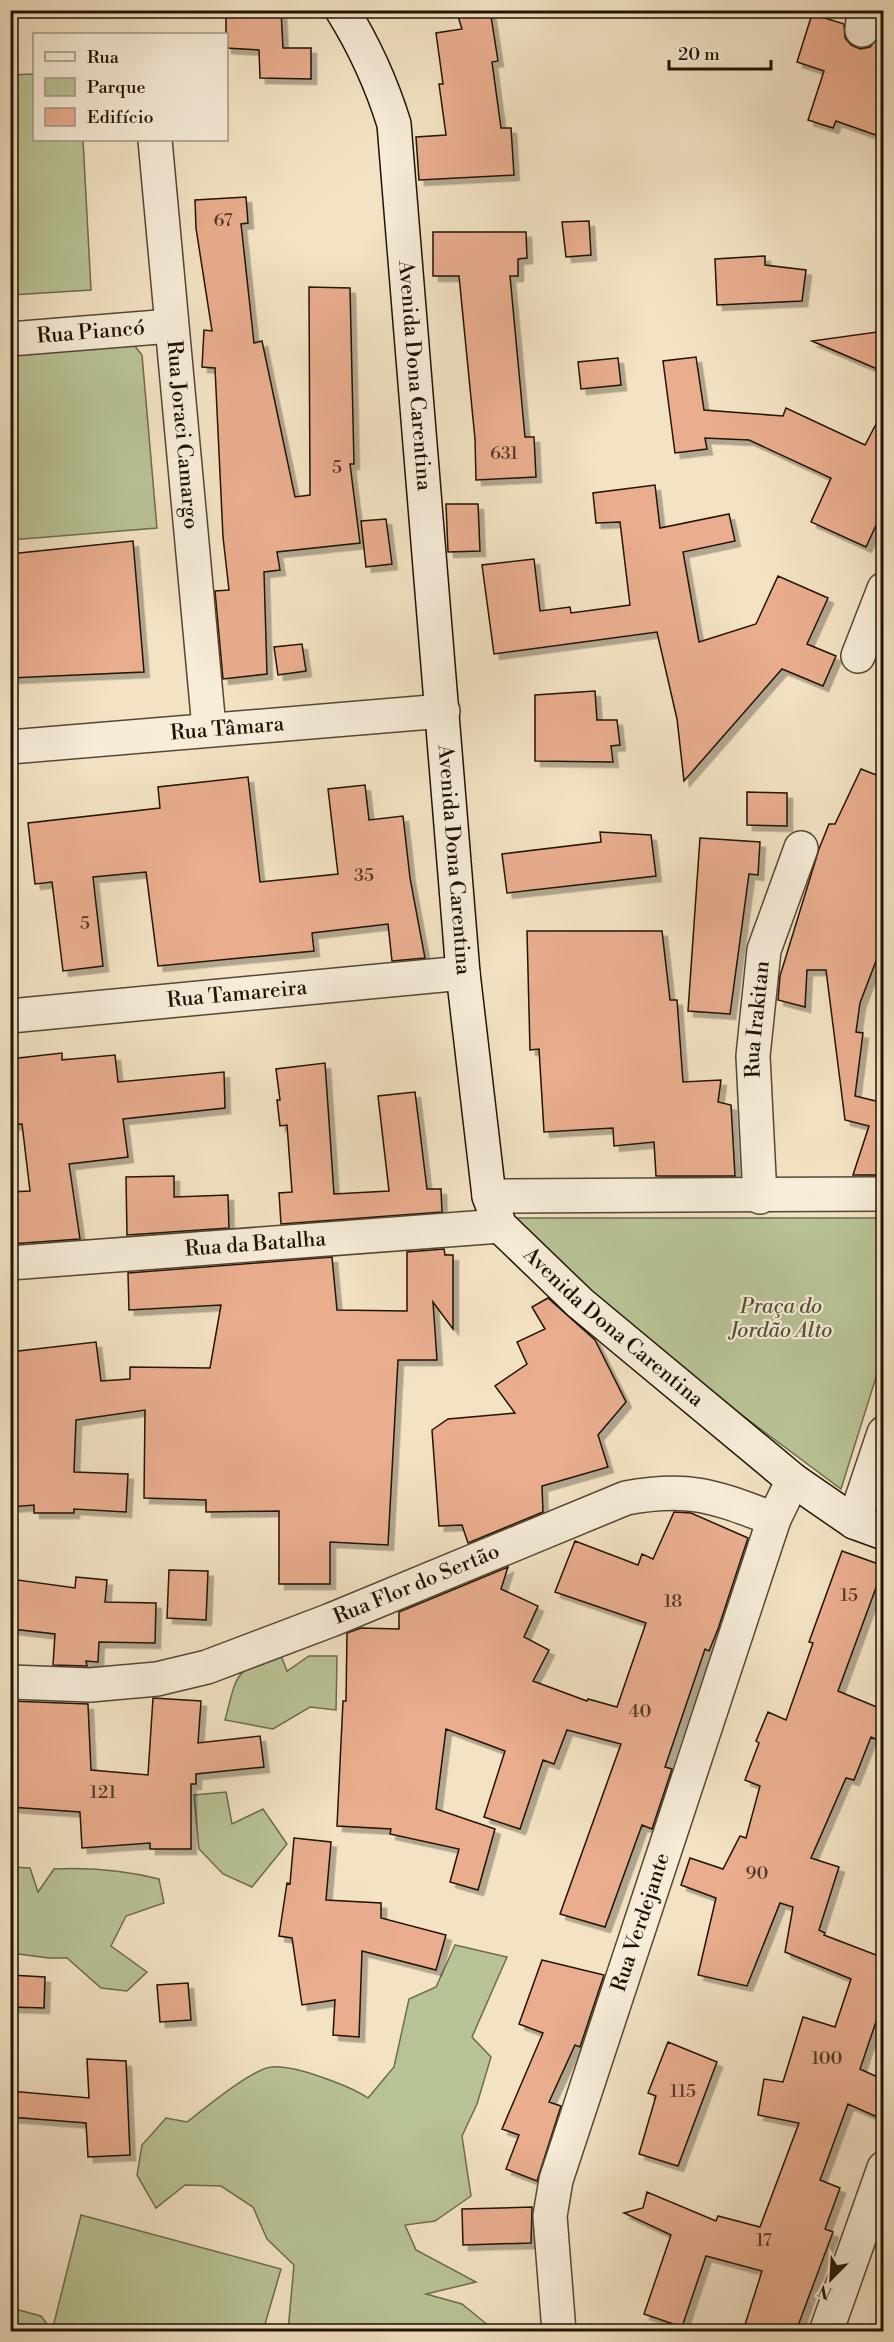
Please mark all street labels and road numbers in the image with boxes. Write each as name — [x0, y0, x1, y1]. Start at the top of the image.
street label: Avenida Dona Carentina — [392, 258, 437, 492]
street label: Rua Piancó — [36, 315, 146, 350]
street label: Rua Joraci Camargo — [160, 339, 204, 530]
street label: Rua Tâmara — [169, 711, 286, 747]
street label: Avenida Dona Carentina — [431, 743, 476, 976]
street label: Rua Irakitan — [740, 959, 776, 1079]
street label: Rua Tamareira — [166, 975, 309, 1014]
street label: Rua da Batalha — [184, 1226, 327, 1263]
street label: Avenida Dona Carentina — [517, 1241, 709, 1413]
street label: Rua Flor do Sertão — [330, 1539, 504, 1631]
street label: Rua Verdejante — [606, 1850, 676, 1995]

